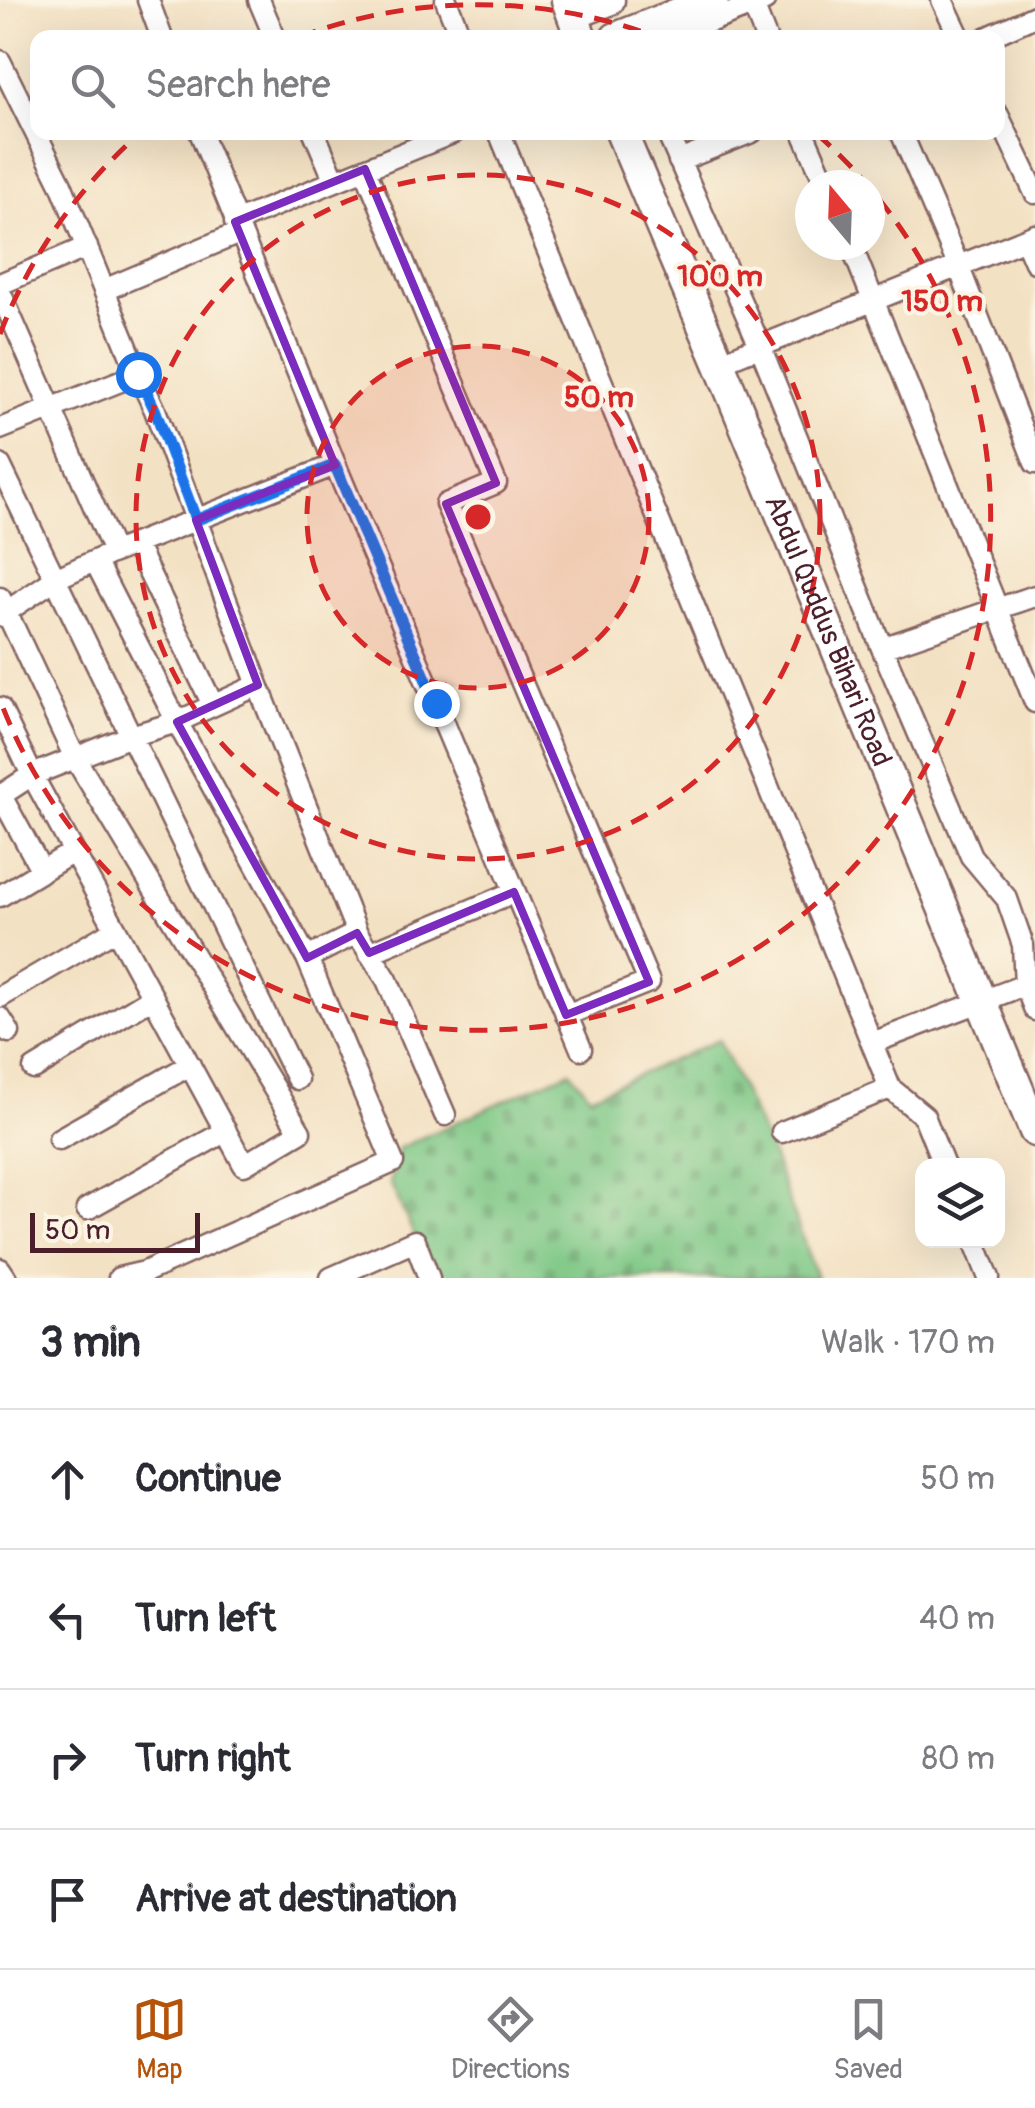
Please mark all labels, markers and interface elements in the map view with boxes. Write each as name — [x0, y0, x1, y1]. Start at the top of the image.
search box — [30, 30, 1005, 140]
icon: search — [65, 58, 120, 113]
text: Search here — [145, 61, 331, 109]
north arrow — [795, 170, 885, 260]
text: 100 m — [677, 258, 763, 295]
text: 150 m — [901, 283, 983, 320]
route start — [116, 352, 162, 398]
text: 50 m — [564, 379, 634, 416]
street label: Abdul Quddus Bihari Road — [756, 490, 899, 772]
centre of rings — [460, 499, 496, 535]
route end — [414, 681, 460, 727]
map controls — [915, 1158, 1005, 1248]
button: layers — [915, 1158, 1005, 1248]
scale bar — [30, 1208, 200, 1252]
text: 50 m — [45, 1213, 110, 1248]
text: 3 min — [40, 1317, 141, 1369]
text: Walk · 170 m — [821, 1323, 995, 1363]
icon: ahead — [40, 1452, 95, 1507]
text: Continue — [135, 1455, 281, 1503]
text: 50 m — [920, 1459, 995, 1499]
icon: left — [40, 1592, 95, 1647]
text: Turn left — [135, 1595, 276, 1643]
text: 40 m — [919, 1599, 995, 1639]
icon: right — [40, 1732, 95, 1787]
text: Turn right — [135, 1735, 290, 1783]
text: 80 m — [922, 1739, 995, 1779]
icon: arrive — [40, 1872, 95, 1927]
text: Arrive at destination — [135, 1875, 457, 1923]
tab: Map — [132, 1992, 187, 2087]
tab: Directions — [451, 1992, 570, 2087]
tab: Saved — [834, 1992, 903, 2087]

